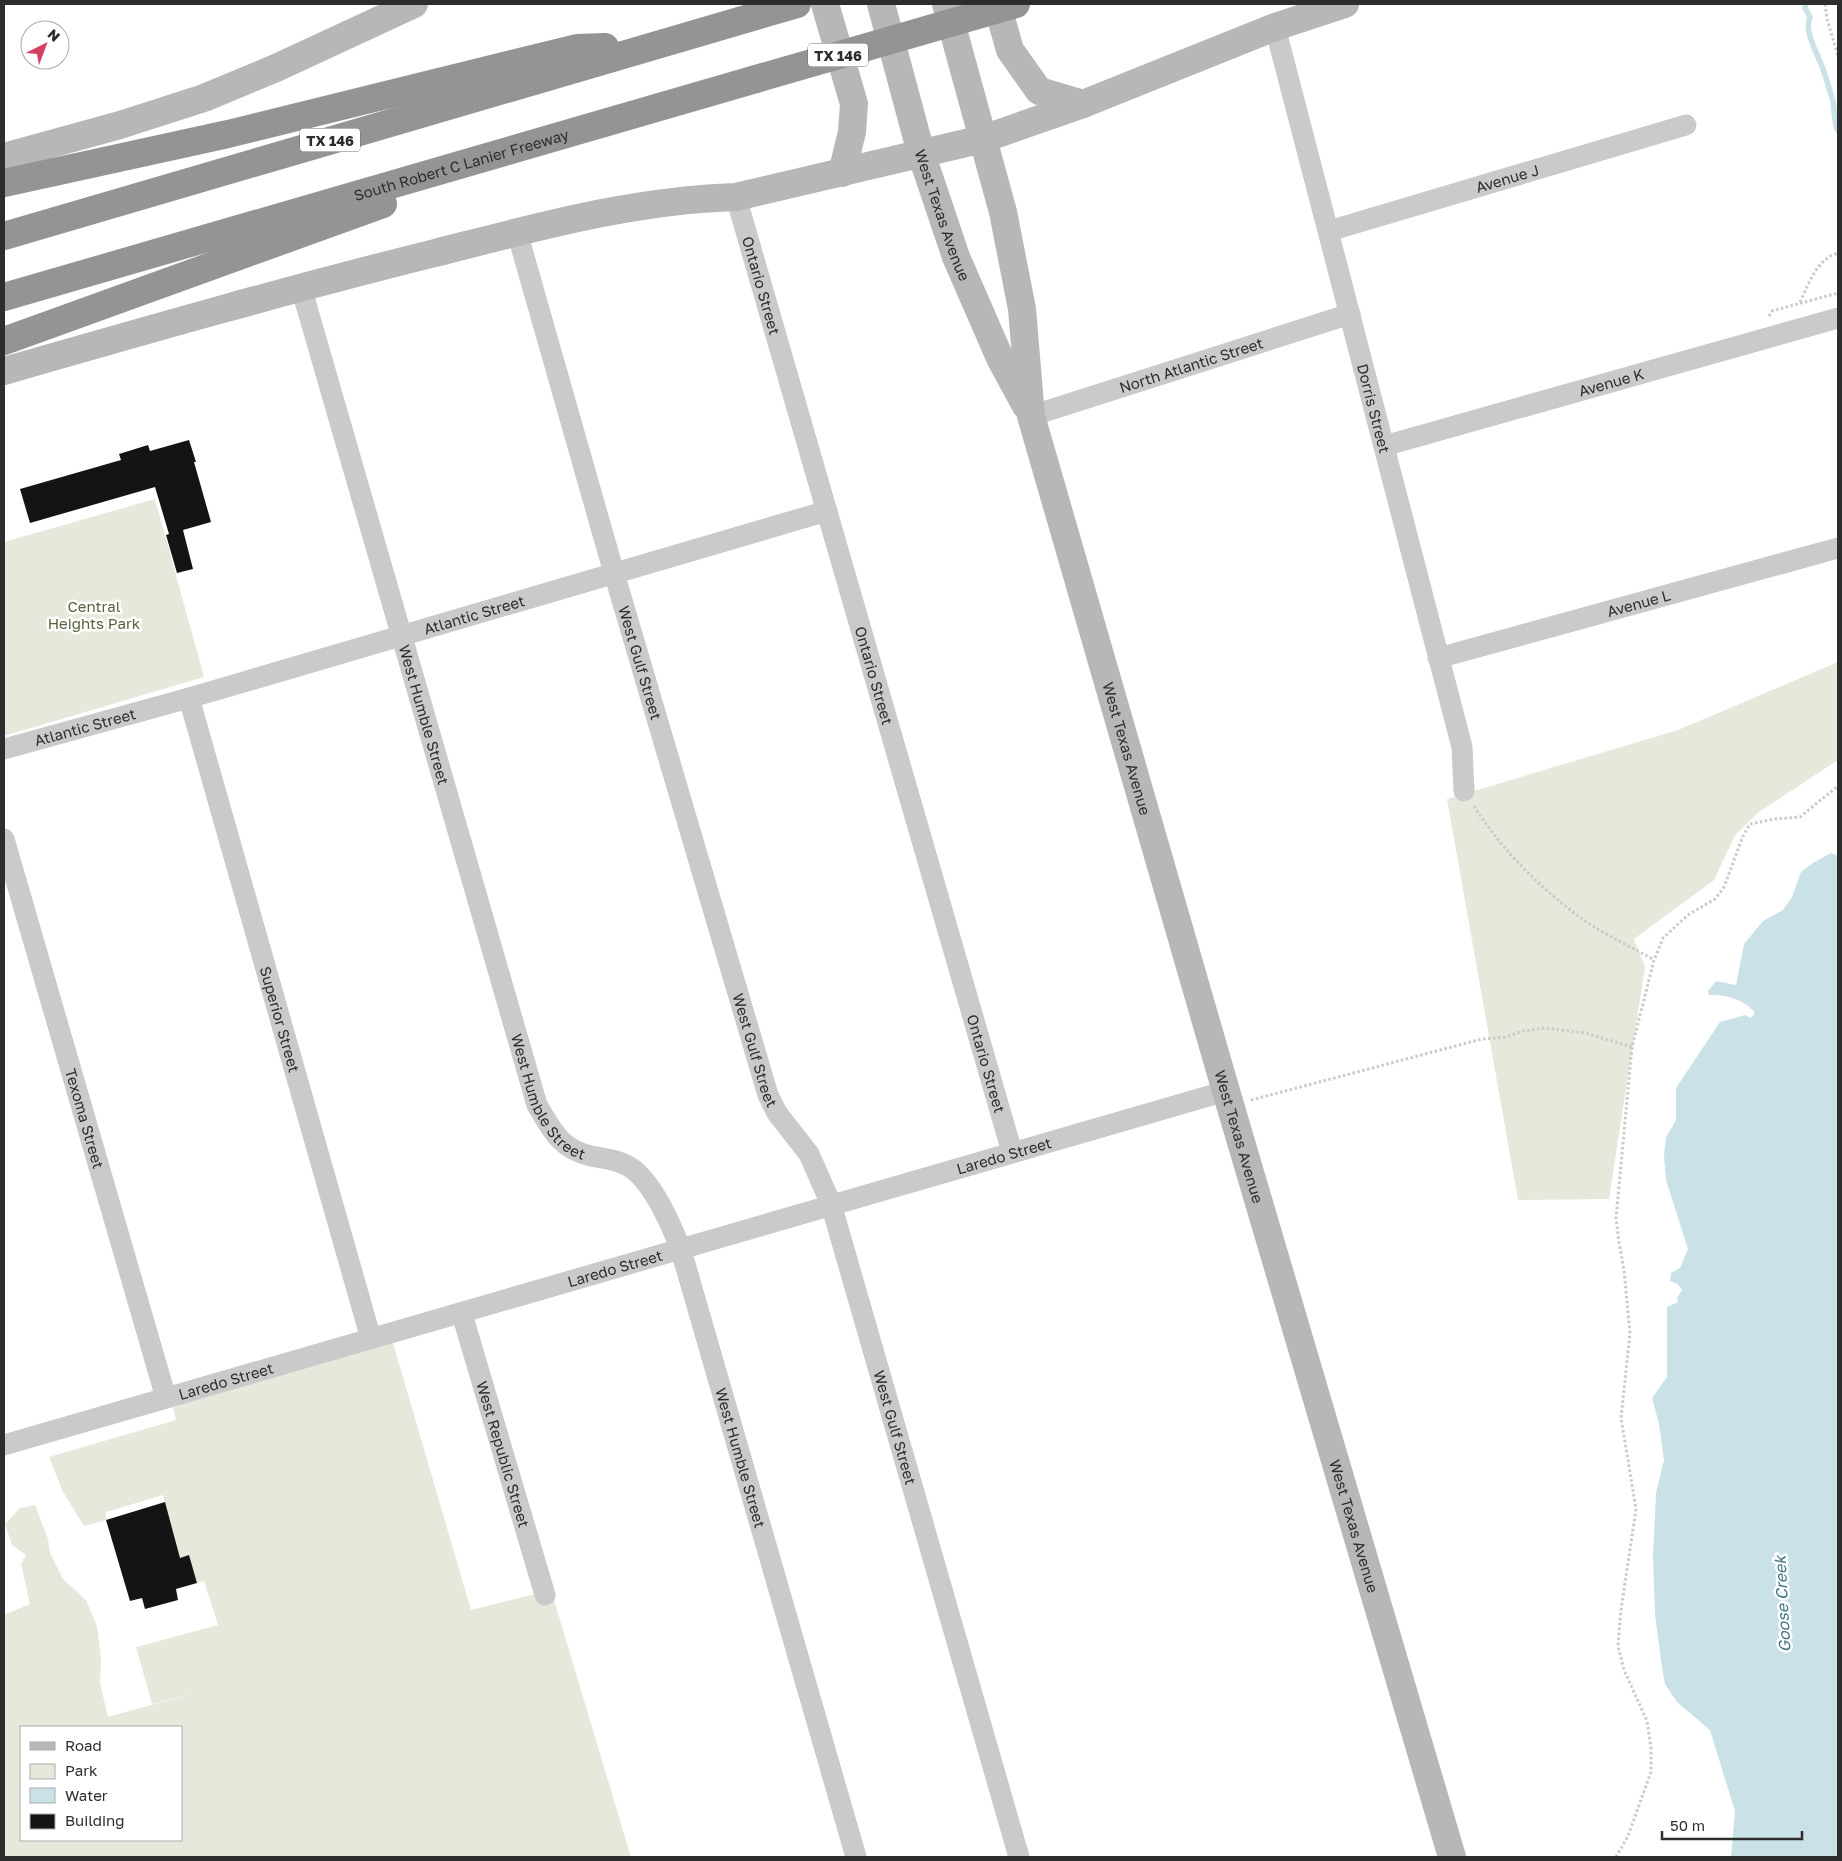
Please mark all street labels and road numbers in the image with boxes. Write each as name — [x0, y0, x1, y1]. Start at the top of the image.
road number: TX 146 — [808, 44, 868, 66]
street label: South Robert C Lanier Freeway — [352, 125, 571, 204]
road number: TX 146 — [300, 128, 360, 152]
street label: West Texas Avenue — [911, 147, 974, 284]
street label: Avenue J — [1474, 160, 1541, 196]
street label: Ontario Street — [739, 234, 784, 337]
street label: North Atlantic Street — [1117, 333, 1265, 396]
street label: Dorris Street — [1354, 362, 1394, 455]
street label: Avenue K — [1576, 364, 1646, 400]
street label: Avenue L — [1605, 585, 1673, 620]
street label: Atlantic Street — [422, 591, 527, 638]
street label: West Gulf Street — [615, 603, 666, 722]
street label: Ontario Street — [851, 624, 897, 727]
street label: West Humble Street — [396, 642, 453, 787]
street label: West Texas Avenue — [1099, 680, 1155, 818]
street label: Atlantic Street — [32, 704, 138, 749]
street label: Superior Street — [257, 964, 304, 1074]
street label: West Gulf Street — [729, 991, 782, 1110]
street label: Ontario Street — [964, 1012, 1009, 1115]
street label: West Humble Street — [508, 1032, 588, 1163]
street label: Texoma Street — [62, 1066, 108, 1171]
street label: West Texas Avenue — [1211, 1068, 1268, 1206]
street label: Laredo Street — [954, 1133, 1053, 1178]
street label: Laredo Street — [565, 1246, 664, 1290]
street label: Laredo Street — [176, 1358, 275, 1403]
street label: West Gulf Street — [870, 1368, 920, 1487]
street label: West Republic Street — [473, 1379, 533, 1529]
street label: West Humble Street — [712, 1386, 770, 1530]
street label: West Texas Avenue — [1326, 1457, 1383, 1595]

